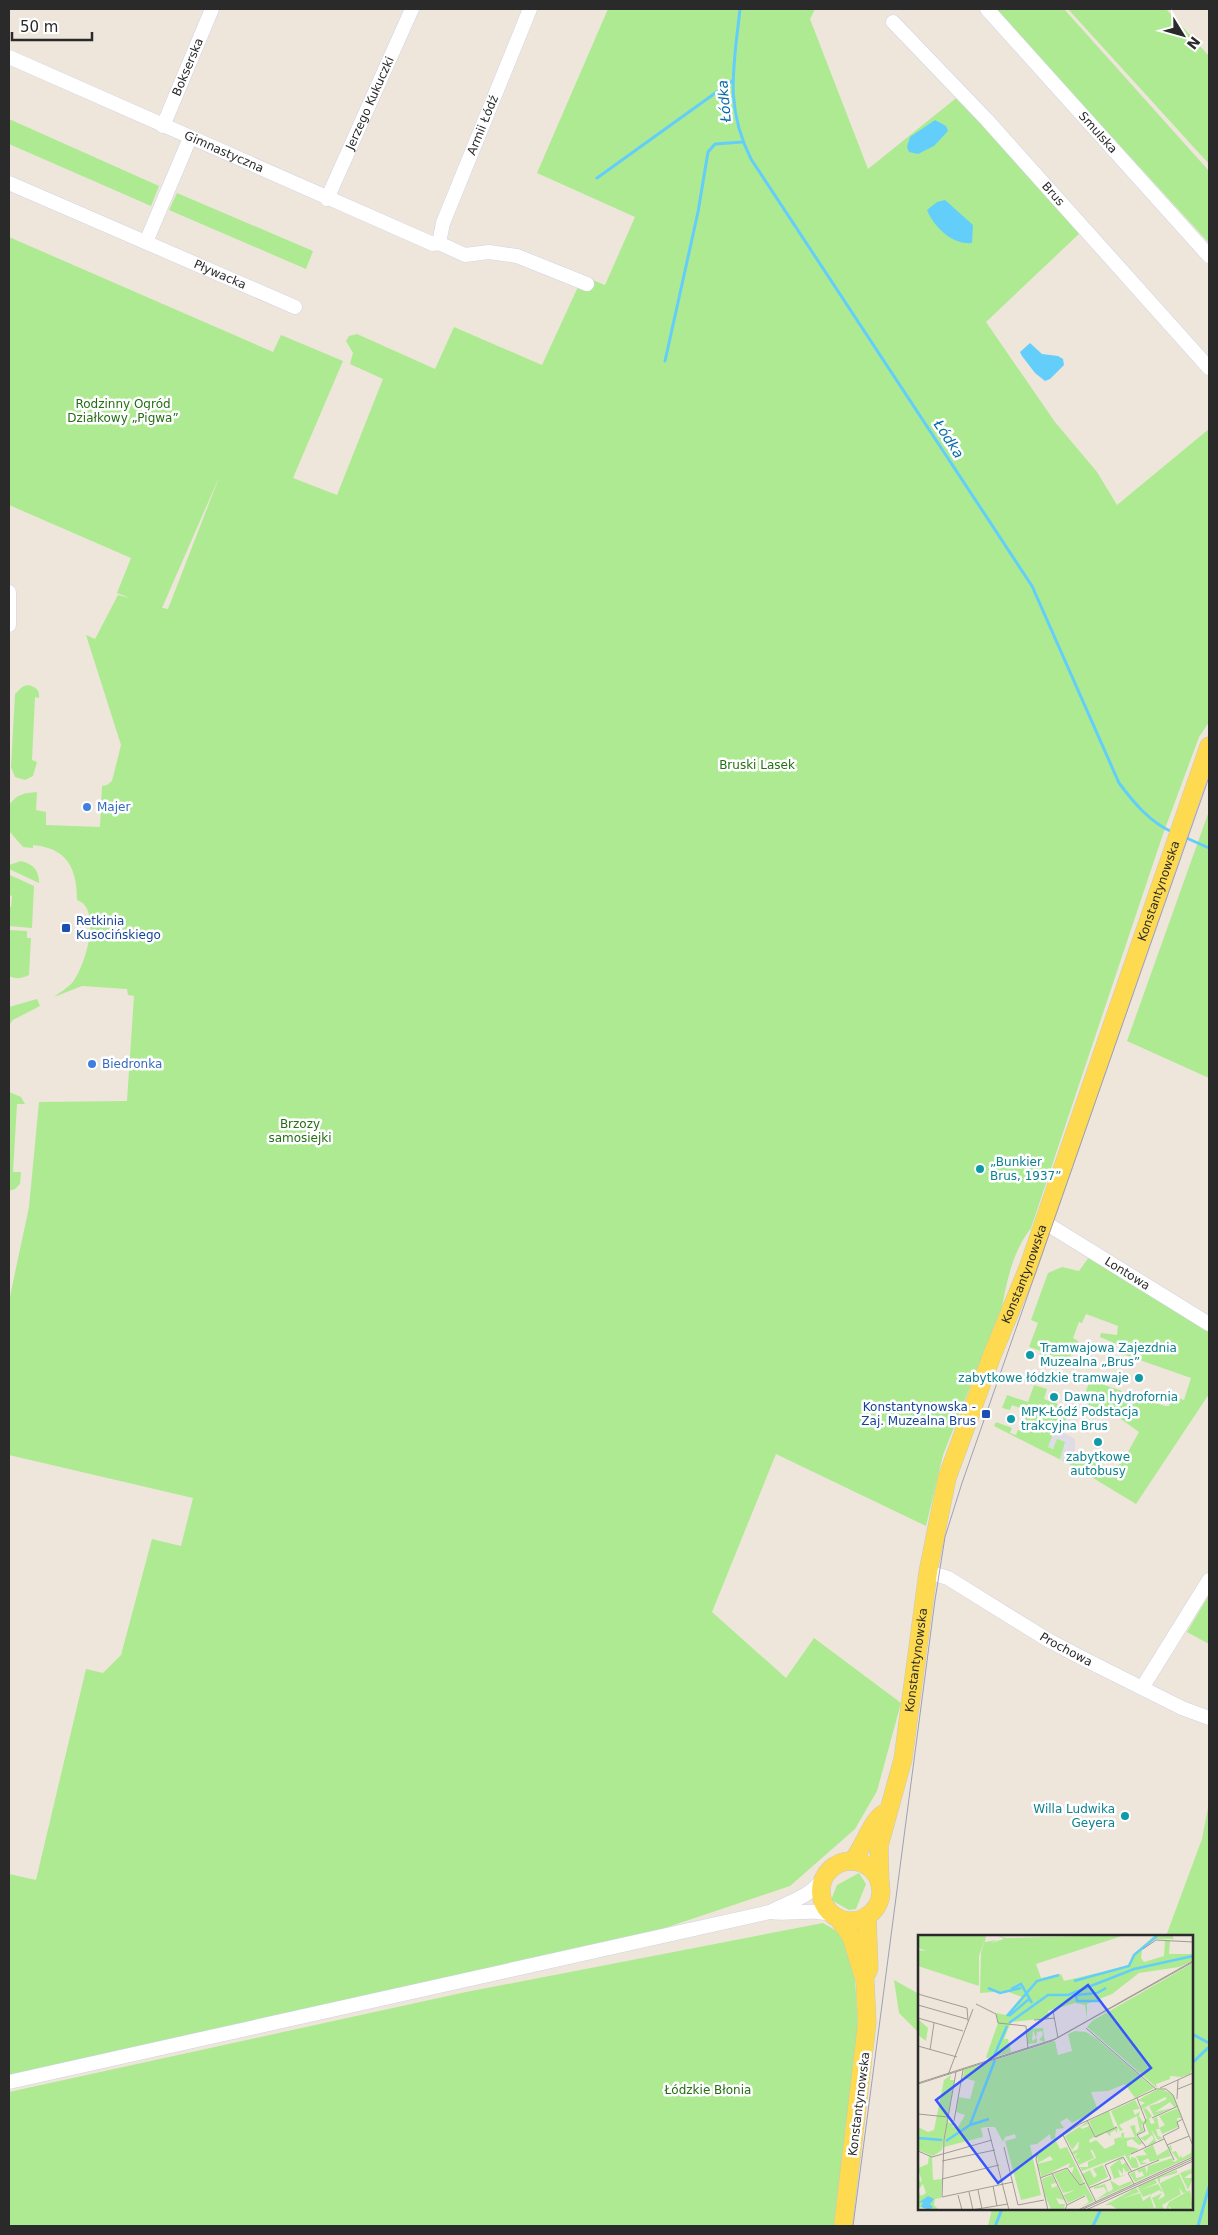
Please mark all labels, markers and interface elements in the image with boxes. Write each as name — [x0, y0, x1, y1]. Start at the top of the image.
scale bar — [12, 10, 92, 42]
north arrow — [1158, 10, 1208, 60]
text: 50 m — [20, 18, 58, 36]
text: N — [1183, 33, 1203, 52]
street label: Bokserska — [169, 36, 206, 98]
street label: Jerzego Kukuczki — [343, 54, 397, 153]
water label: Łódka — [714, 79, 734, 124]
street label: Armii Łódź — [464, 93, 501, 157]
street label: Smulska — [1076, 109, 1120, 156]
street label: Gimnastyczna — [182, 128, 266, 175]
street label: Brus — [1039, 179, 1067, 209]
street label: Pływacka — [192, 257, 248, 292]
park label: Rodzinny Ogród Działkowy „Pigwa” — [67, 397, 179, 425]
water label: Łódka — [930, 416, 967, 461]
park label: Bruski Lasek — [719, 758, 795, 772]
place label: Majer — [97, 800, 130, 814]
marker: Majer — [81, 801, 93, 813]
street label: Konstantynowska — [1135, 839, 1183, 943]
place label: Retkinia Kusocińskiego — [76, 914, 161, 942]
marker: Retkinia Kusocińskiego — [60, 922, 72, 934]
place label: Biedronka — [102, 1057, 162, 1071]
marker: Biedronka — [86, 1058, 98, 1070]
park label: Brzozy samosiejki — [268, 1117, 332, 1145]
place label: „Bunkier Brus, 1937” — [990, 1155, 1061, 1183]
marker: „Bunkier Brus, 1937” — [974, 1163, 986, 1175]
street label: Konstantynowska — [999, 1223, 1050, 1326]
street label: Lontowa — [1102, 1254, 1153, 1293]
place label: Tramwajowa Zajezdnia Muzealna „Brus” — [1039, 1341, 1177, 1369]
marker: Tramwajowa Zajezdnia Muzealna „Brus” — [1024, 1349, 1036, 1361]
place label: zabytkowe łódzkie tramwaje — [958, 1371, 1129, 1385]
marker: zabytkowe łódzkie tramwaje — [1133, 1372, 1145, 1384]
place label: Dawna hydrofornia — [1064, 1390, 1178, 1404]
marker: Dawna hydrofornia — [1048, 1391, 1060, 1403]
place label: Konstantynowska - Zaj. Muzealna Brus — [861, 1400, 976, 1428]
place label: MPK-Łódź Podstacja trakcyjna Brus — [1021, 1405, 1139, 1433]
marker: Konstantynowska - Zaj. Muzealna Brus — [980, 1408, 992, 1420]
marker: MPK-Łódź Podstacja trakcyjna Brus — [1005, 1413, 1017, 1425]
marker: zabytkowe autobusy — [1092, 1436, 1104, 1448]
place label: zabytkowe autobusy — [1066, 1450, 1130, 1478]
street label: Konstantynowska — [902, 1607, 930, 1713]
street label: Prochowa — [1037, 1630, 1095, 1669]
place label: Willa Ludwika Geyera — [1033, 1802, 1115, 1830]
marker: Willa Ludwika Geyera — [1119, 1810, 1131, 1822]
inset map — [918, 1935, 1193, 2210]
street label: Konstantynowska — [846, 2051, 872, 2157]
park label: Łódzkie Błonia — [664, 2083, 751, 2097]

